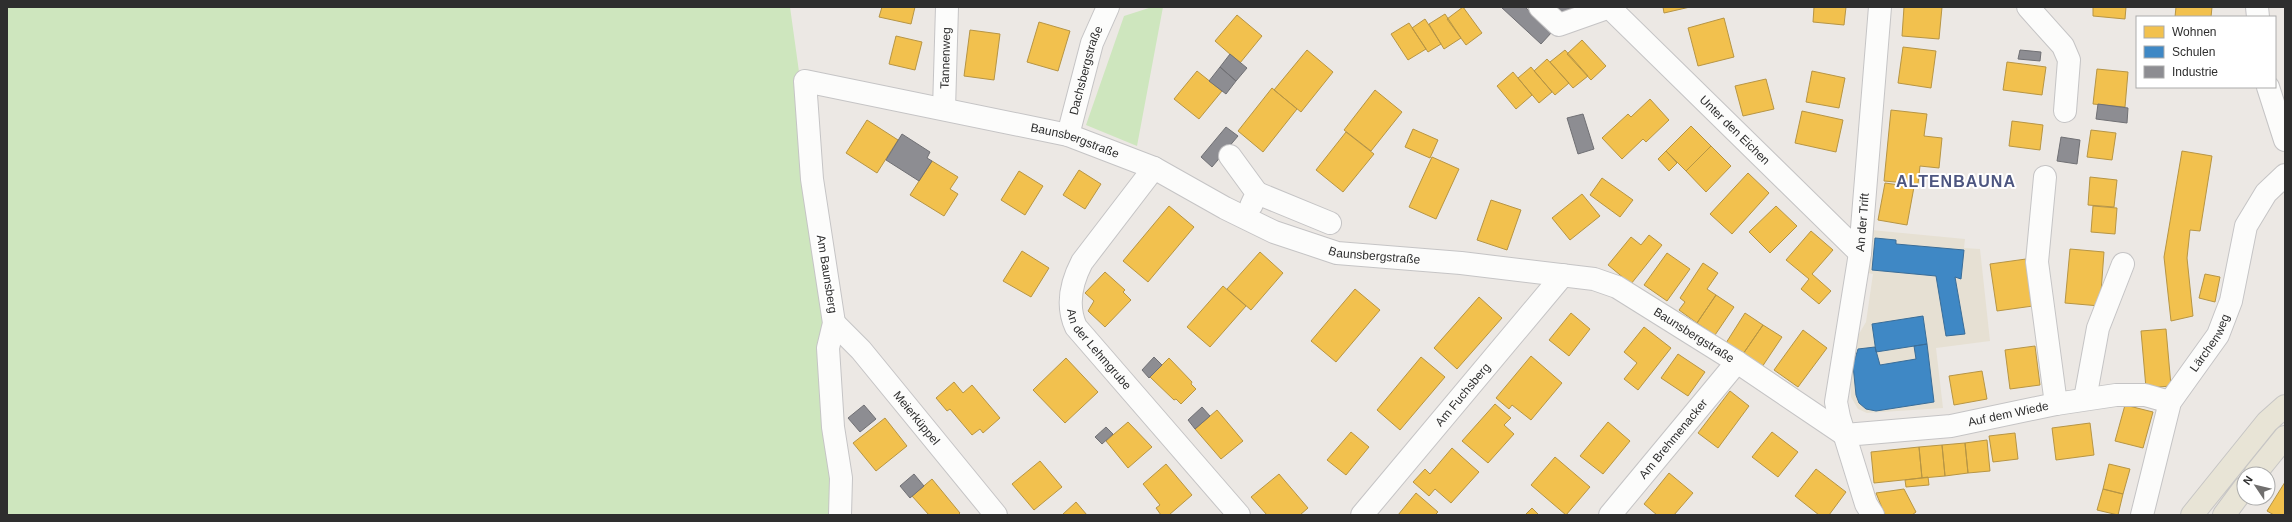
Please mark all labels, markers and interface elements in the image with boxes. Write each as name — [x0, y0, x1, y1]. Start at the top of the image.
legend — [2136, 16, 2276, 88]
street label: Dachsbergstraße — [1067, 23, 1106, 117]
text: Wohnen — [2172, 25, 2216, 39]
street label: Tannenweg — [938, 27, 953, 89]
text: Schulen — [2172, 45, 2215, 59]
text: Industrie — [2172, 65, 2218, 79]
street label: Unter den Eichen — [1697, 93, 1773, 168]
street label: Baunsbergstraße — [1029, 120, 1121, 161]
district label: ALTENBAUNA — [1896, 173, 2016, 190]
street label: An der Trift — [1853, 192, 1872, 252]
street label: Am Baunsberg — [814, 234, 840, 314]
street label: Baunsbergstraße — [1327, 244, 1421, 267]
street label: Baunsbergstraße — [1651, 305, 1737, 366]
street label: An der Lehmgrube — [1064, 308, 1134, 393]
street label: Lärchenweg — [2187, 312, 2232, 375]
street label: Am Fuchsberg — [1432, 360, 1493, 429]
street label: Meierküppel — [890, 388, 943, 448]
street label: Am Brehmenacker — [1636, 396, 1710, 482]
street label: Auf dem Wiede — [1967, 399, 2050, 429]
north arrow — [2236, 466, 2276, 506]
text: N — [2241, 474, 2255, 487]

